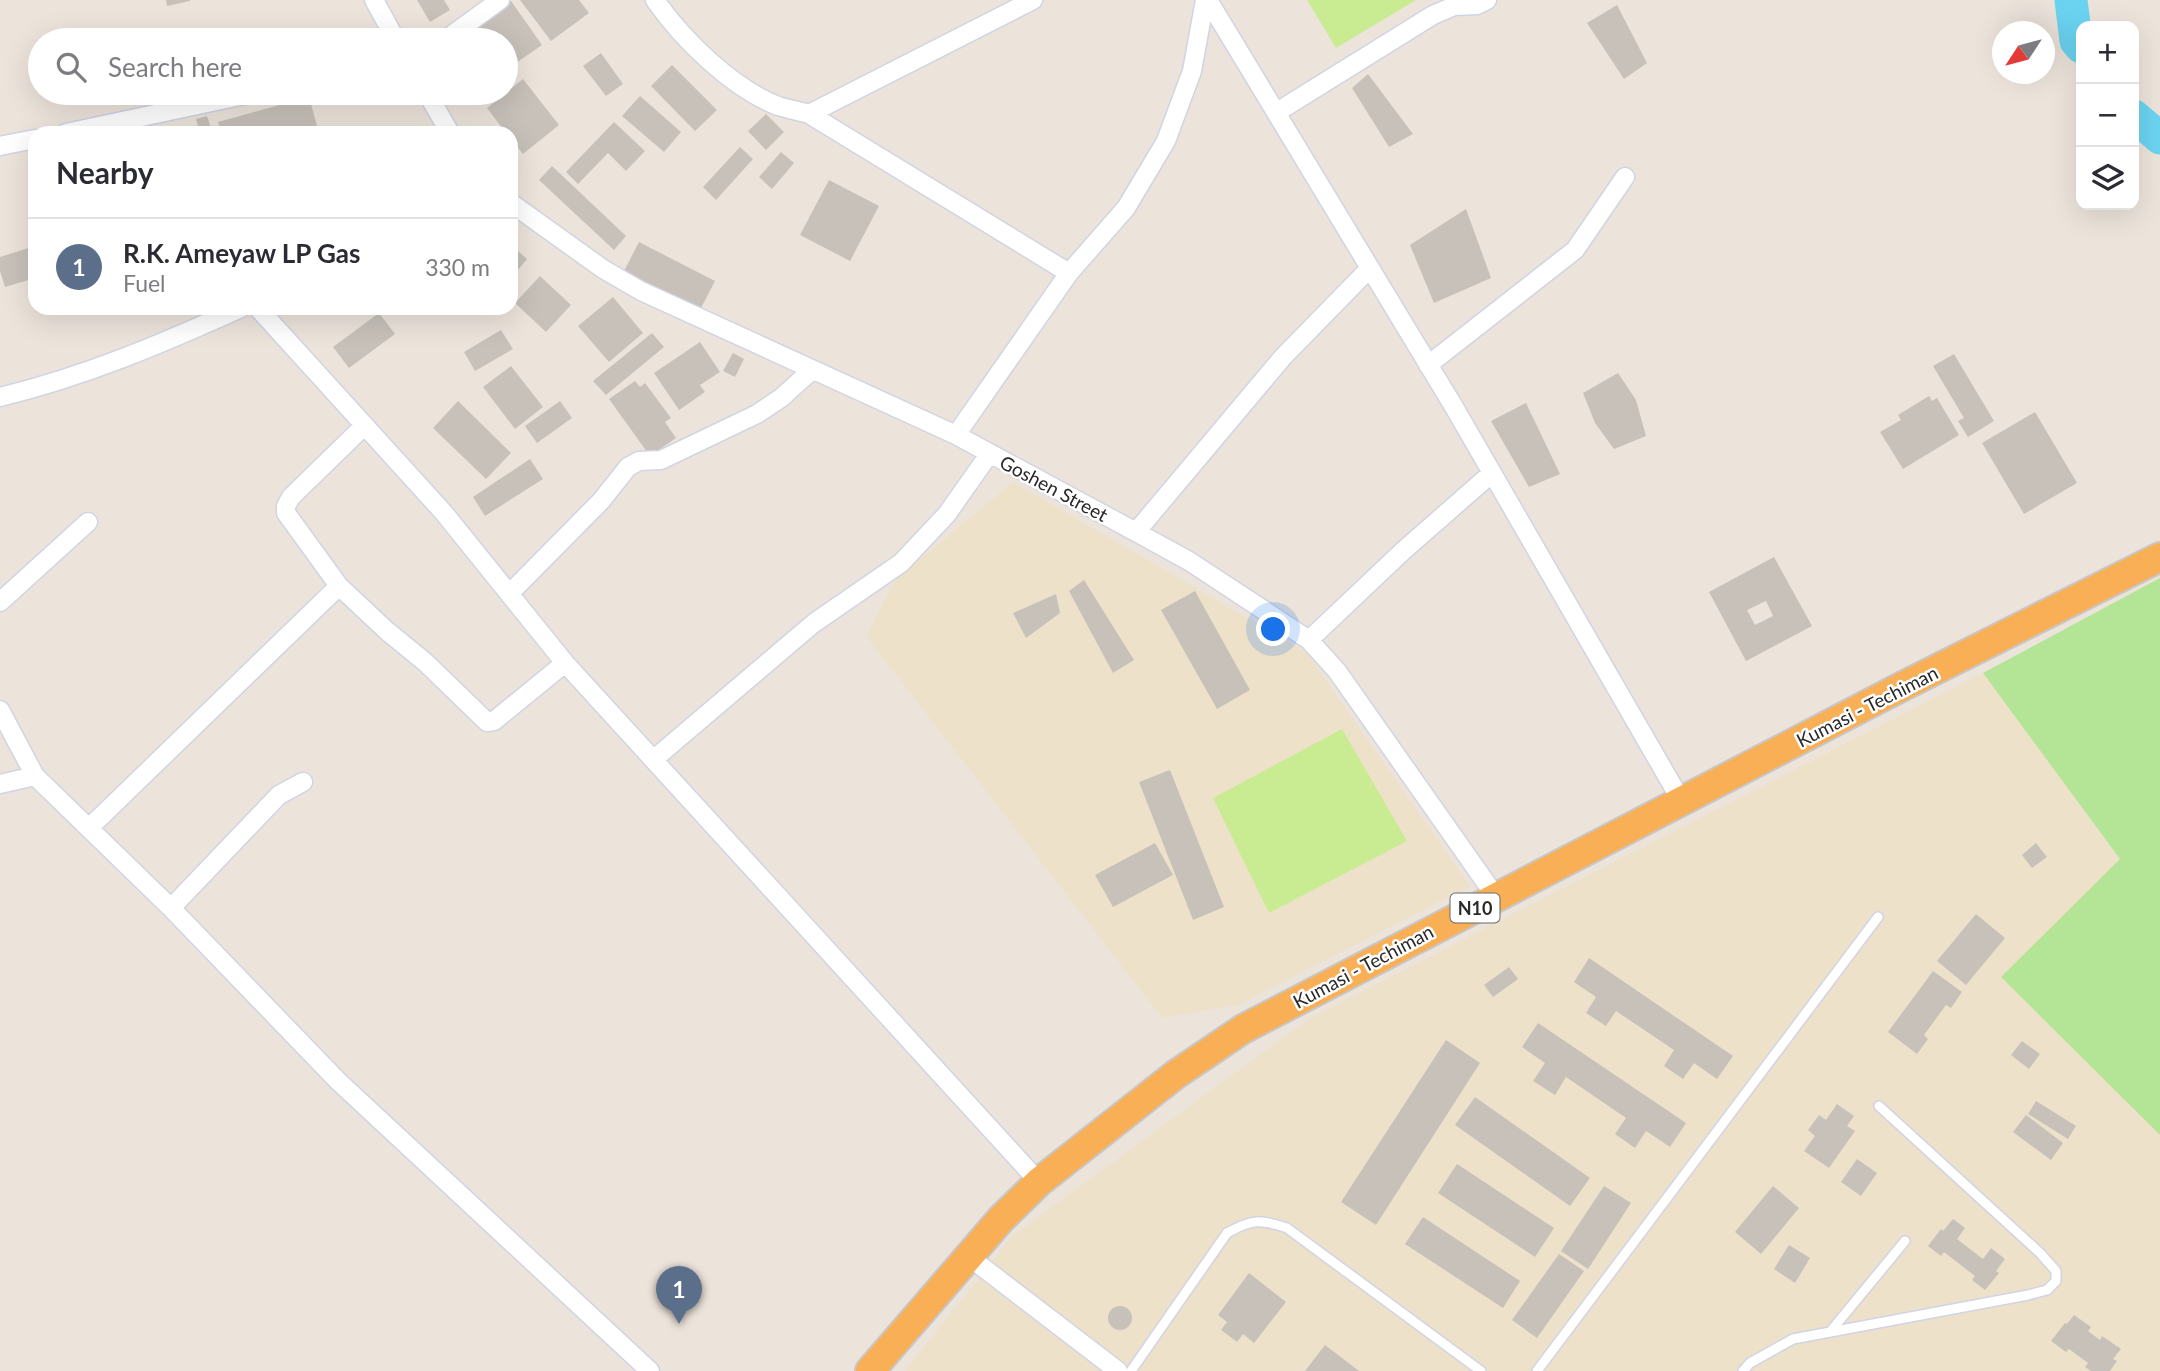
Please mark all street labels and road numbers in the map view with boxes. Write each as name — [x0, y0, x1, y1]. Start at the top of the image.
street label: Goshen Street — [996, 450, 1112, 526]
street label: Kumasi - Techiman — [1792, 660, 1942, 752]
road number: N10 — [1450, 894, 1500, 923]
street label: Kumasi - Techiman — [1289, 919, 1437, 1013]

